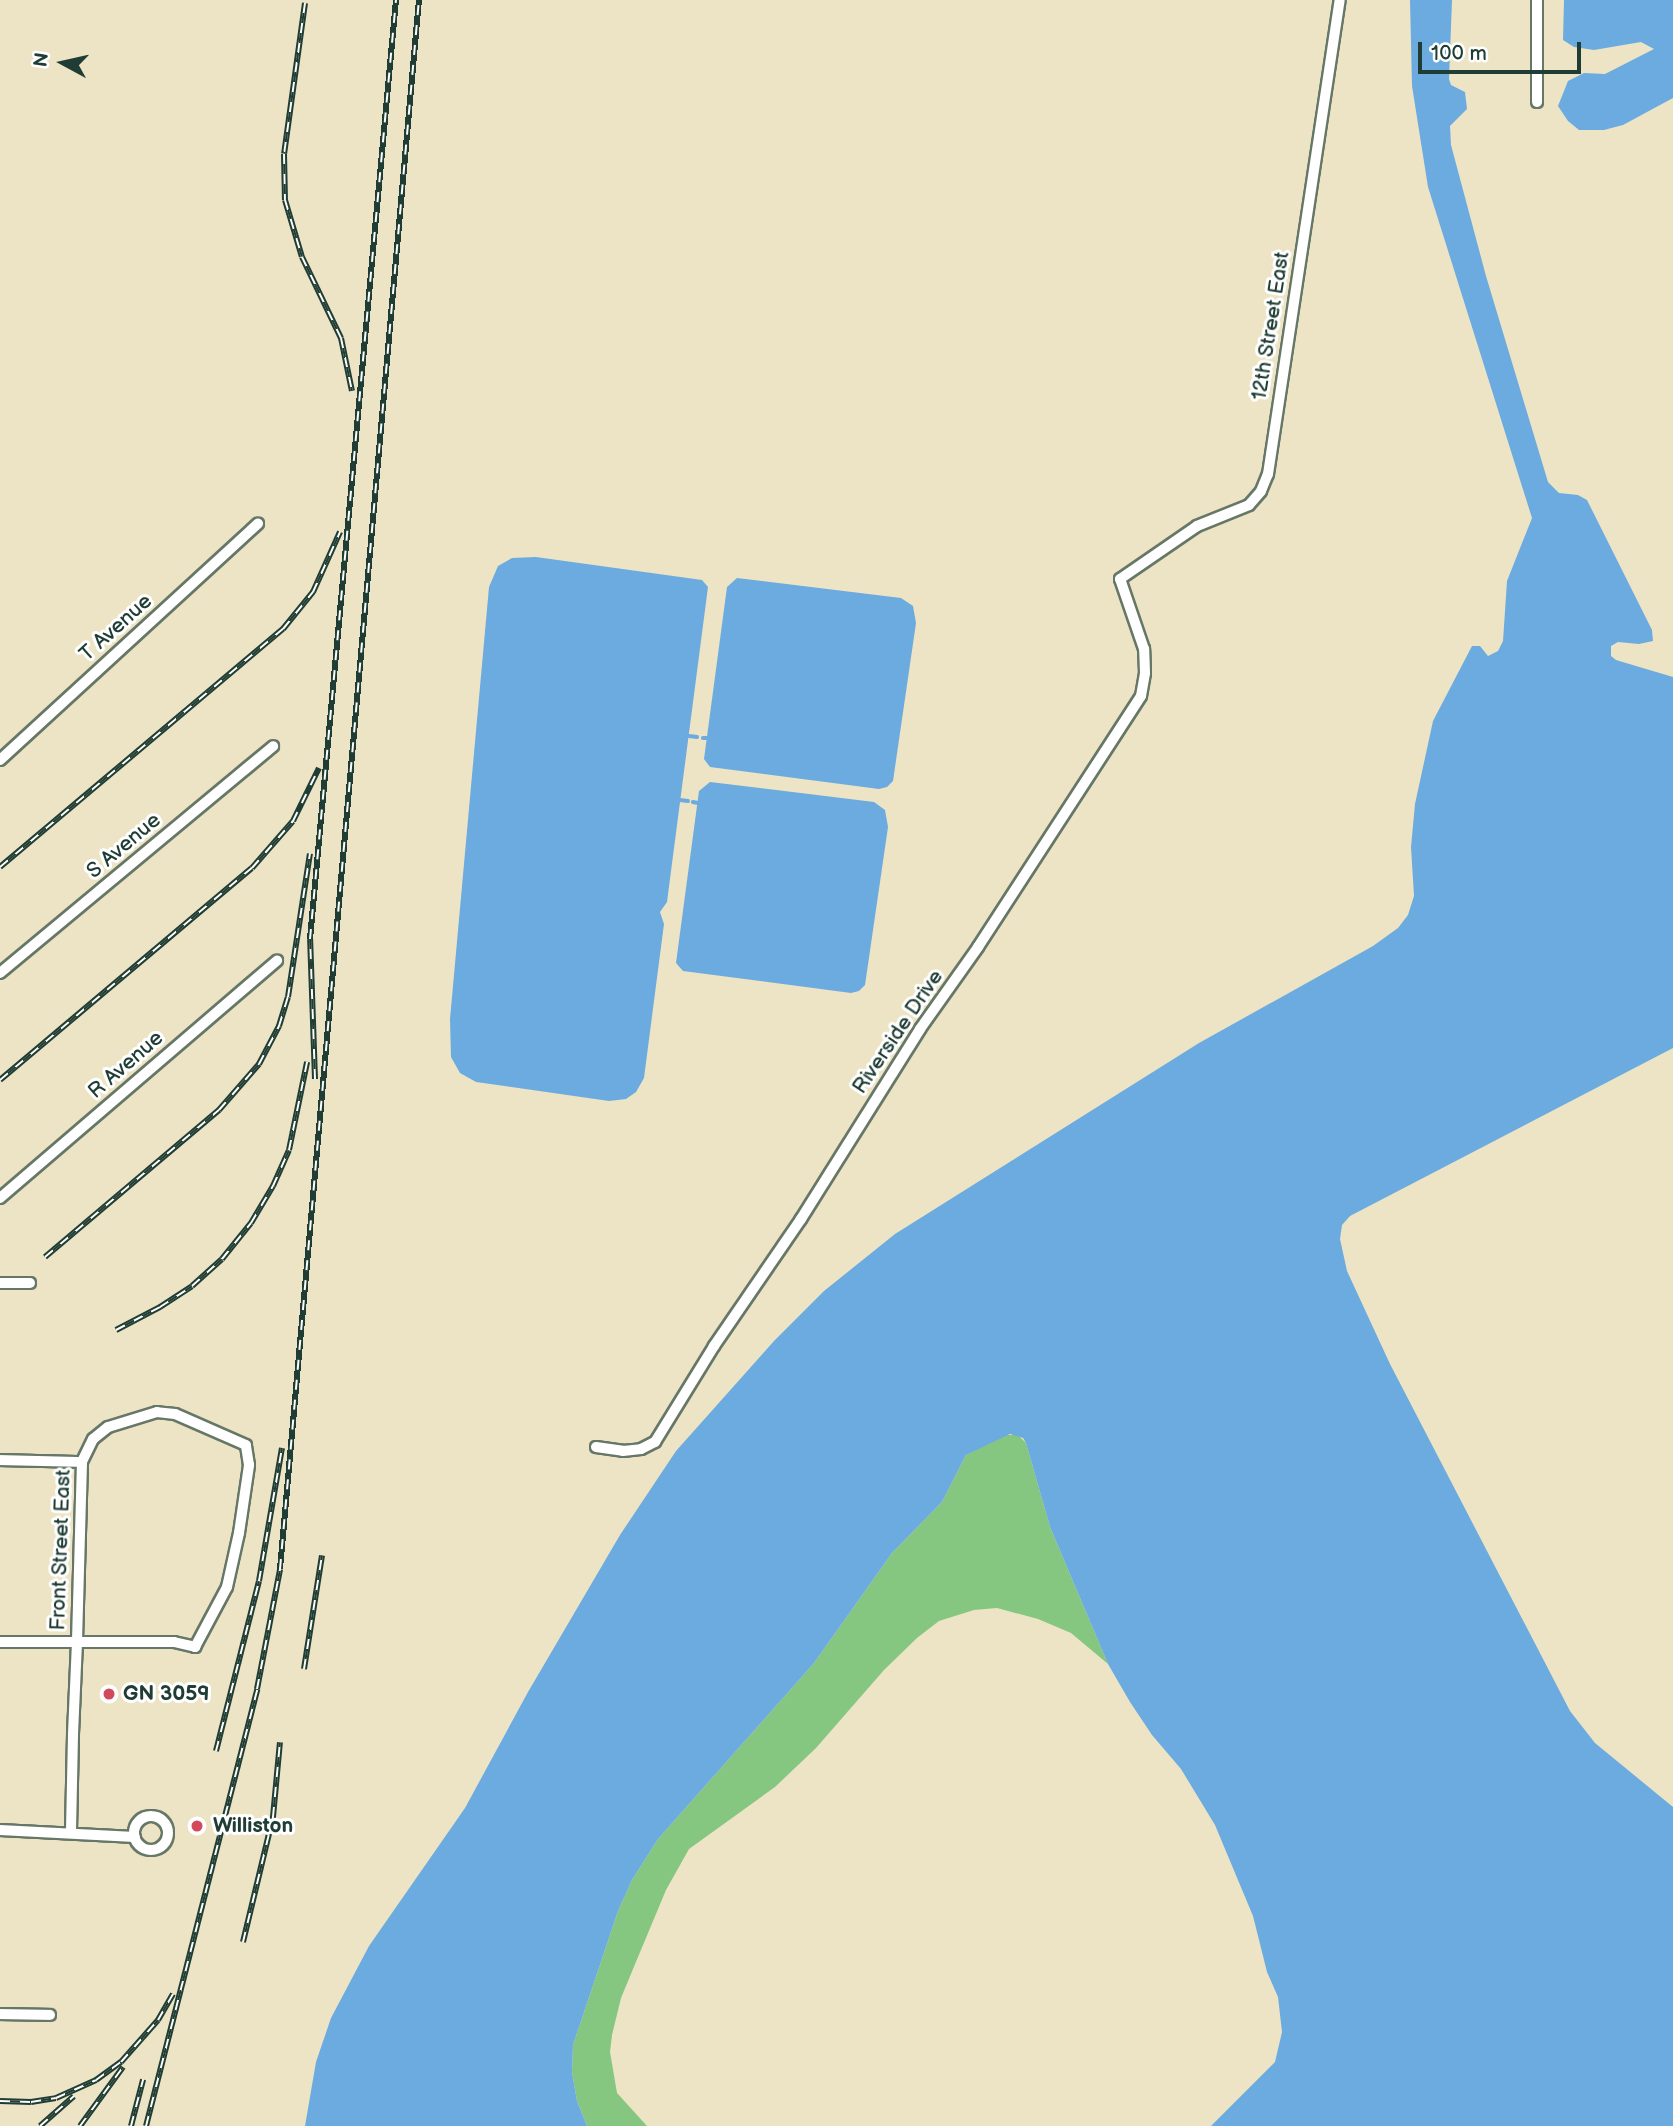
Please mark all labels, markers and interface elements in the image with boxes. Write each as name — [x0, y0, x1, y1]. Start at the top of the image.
north arrow — [28, 28, 98, 98]
scale bar — [1421, 28, 1584, 72]
text: 100 m — [1431, 41, 1487, 66]
text: N — [29, 51, 54, 69]
street label: 12th Street East — [1247, 250, 1295, 402]
street label: T Avenue — [75, 589, 157, 667]
street label: S Avenue — [82, 808, 166, 884]
street label: Riverside Drive — [847, 965, 949, 1099]
street label: R Avenue — [83, 1026, 169, 1104]
street label: Front Street East — [46, 1469, 76, 1631]
place label: GN 3059 — [123, 1681, 210, 1707]
marker: GN 3059 — [101, 1686, 117, 1702]
place label: Williston — [213, 1813, 293, 1839]
marker: Williston — [187, 1816, 207, 1836]

